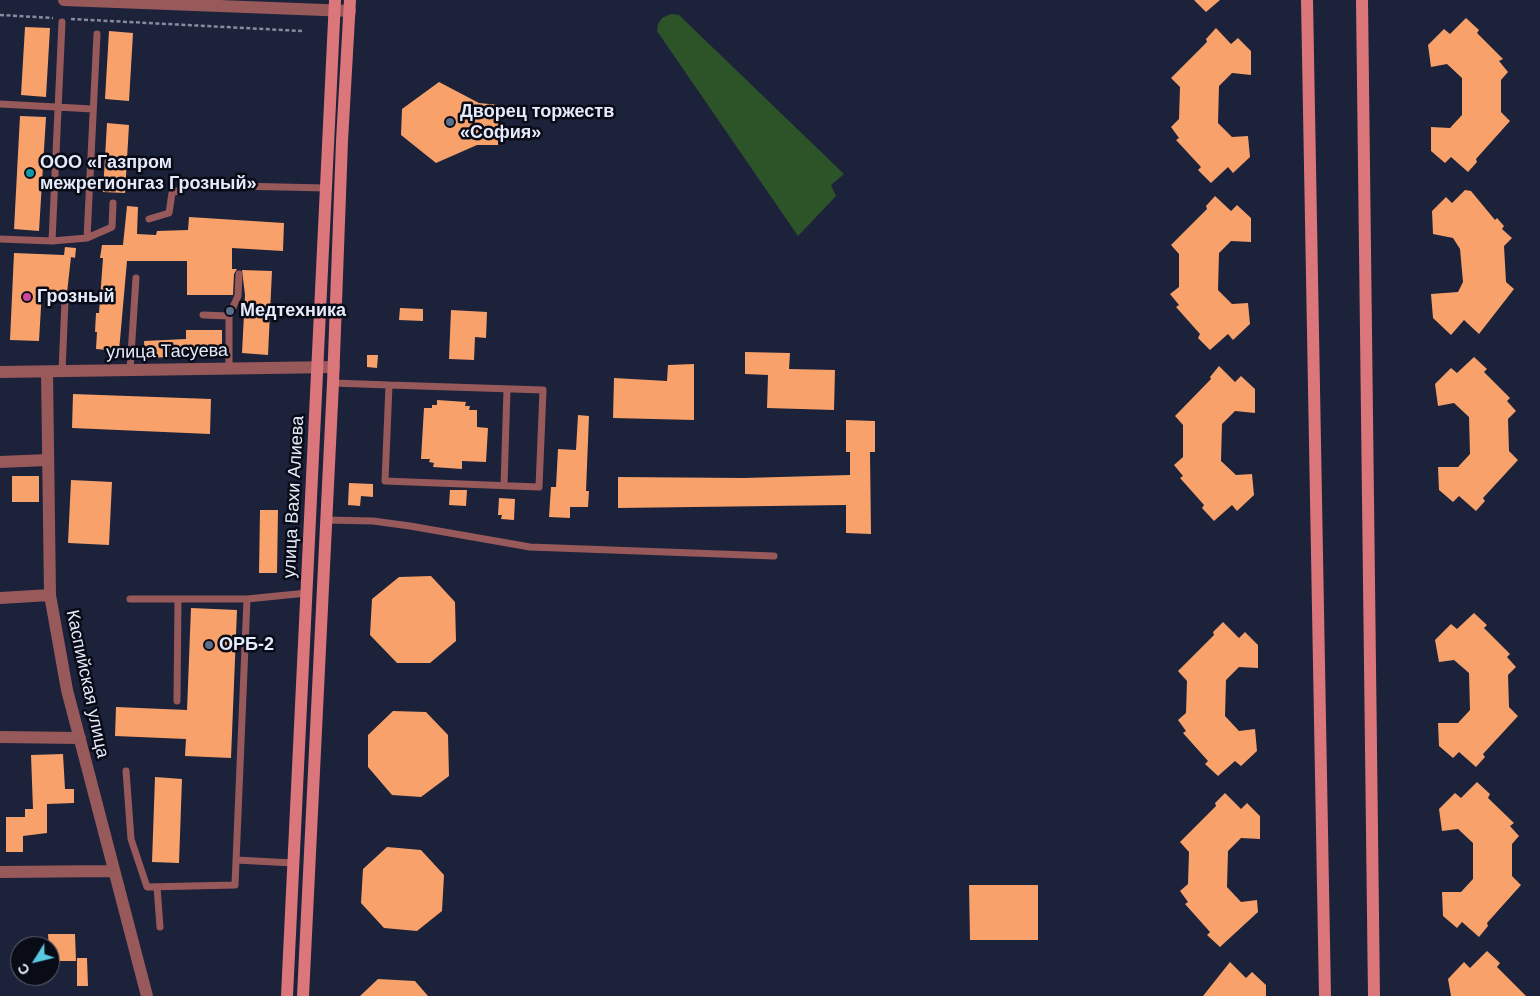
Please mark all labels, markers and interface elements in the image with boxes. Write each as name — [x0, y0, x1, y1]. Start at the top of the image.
place label: Дворец торжеств «София» — [460, 101, 614, 144]
marker: Дворец торжеств «София» — [444, 116, 456, 128]
place label: ООО «Газпром межрегионгаз Грозный» — [40, 152, 257, 194]
marker: ООО «Газпром межрегионгаз Грозный» — [24, 167, 36, 179]
place label: Грозный — [37, 286, 115, 308]
marker: Грозный — [21, 291, 33, 303]
place label: Медтехника — [240, 300, 346, 322]
marker: Медтехника — [224, 305, 236, 317]
street label: улица Тасуева — [106, 340, 228, 364]
street label: улица Вахи Алиева — [279, 415, 309, 579]
street label: Каспийская улица — [61, 608, 113, 760]
place label: ОРБ-2 — [219, 634, 274, 656]
marker: ОРБ-2 — [203, 639, 215, 651]
north arrow — [10, 936, 60, 986]
text: С — [14, 960, 33, 978]

